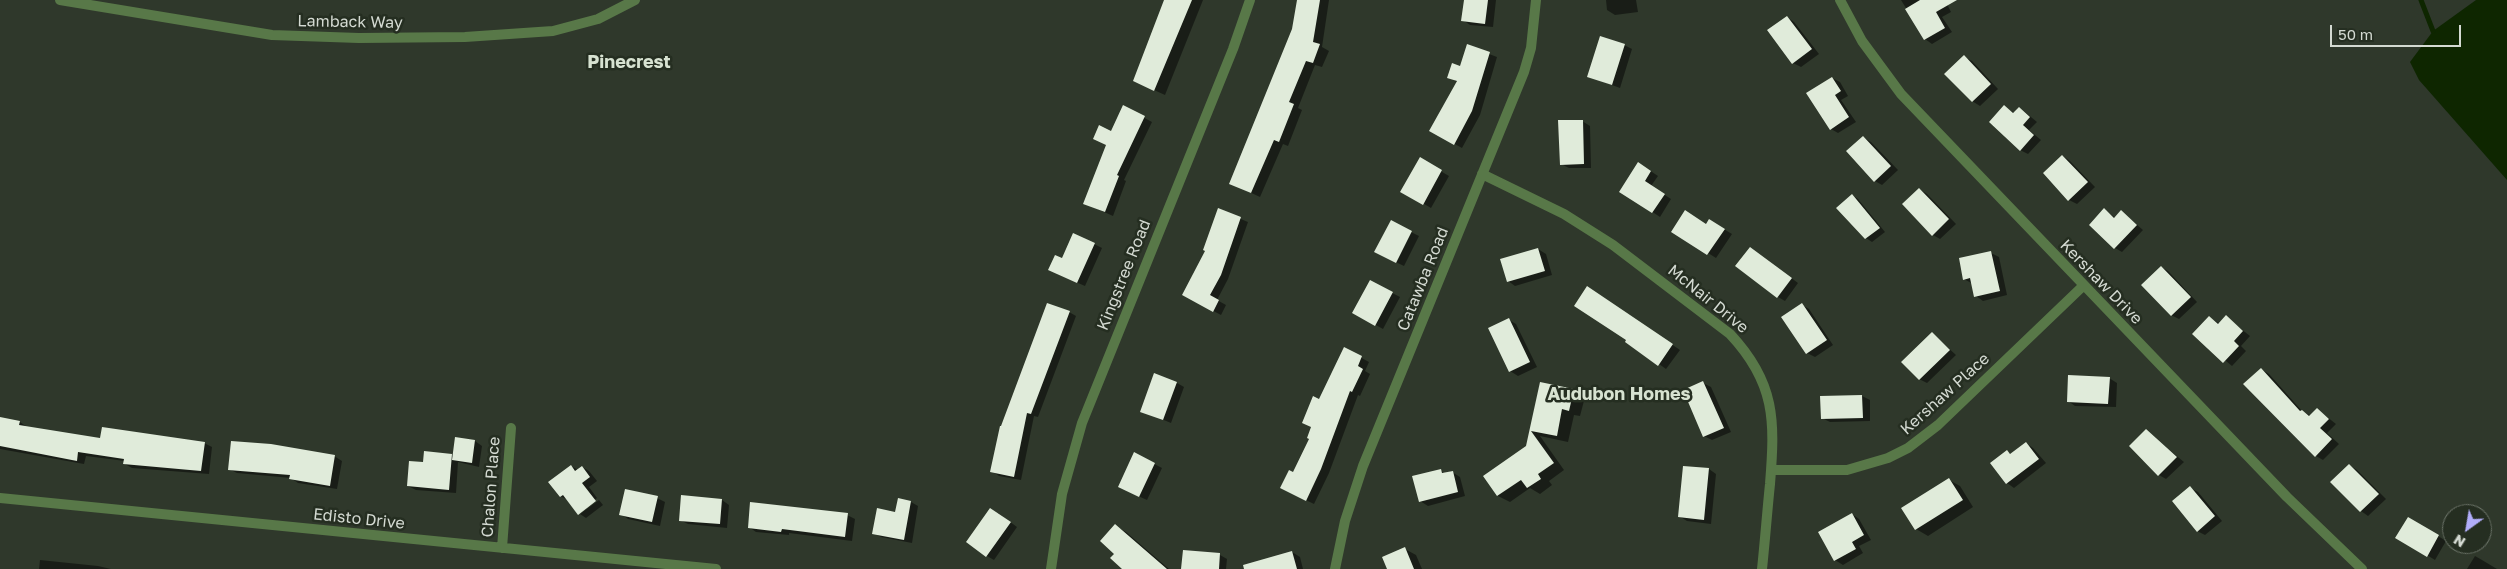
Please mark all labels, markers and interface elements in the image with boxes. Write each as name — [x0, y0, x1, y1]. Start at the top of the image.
street label: Lamback Way — [297, 11, 403, 33]
scale bar — [2332, 15, 2463, 47]
text: 50 m — [2338, 25, 2373, 43]
district label: Pinecrest — [587, 51, 671, 73]
street label: Kingstree Road — [1093, 217, 1155, 333]
street label: Catawba Road — [1393, 224, 1453, 334]
street label: Kershaw Drive — [2056, 236, 2146, 328]
street label: McNair Drive — [1664, 261, 1752, 337]
street label: Kershaw Place — [1897, 349, 1993, 439]
district label: Audubon Homes — [1547, 383, 1691, 405]
street label: Chalon Place — [478, 436, 504, 538]
north arrow — [2442, 504, 2492, 554]
street label: Edisto Drive — [312, 505, 406, 533]
text: N — [2450, 531, 2468, 551]

